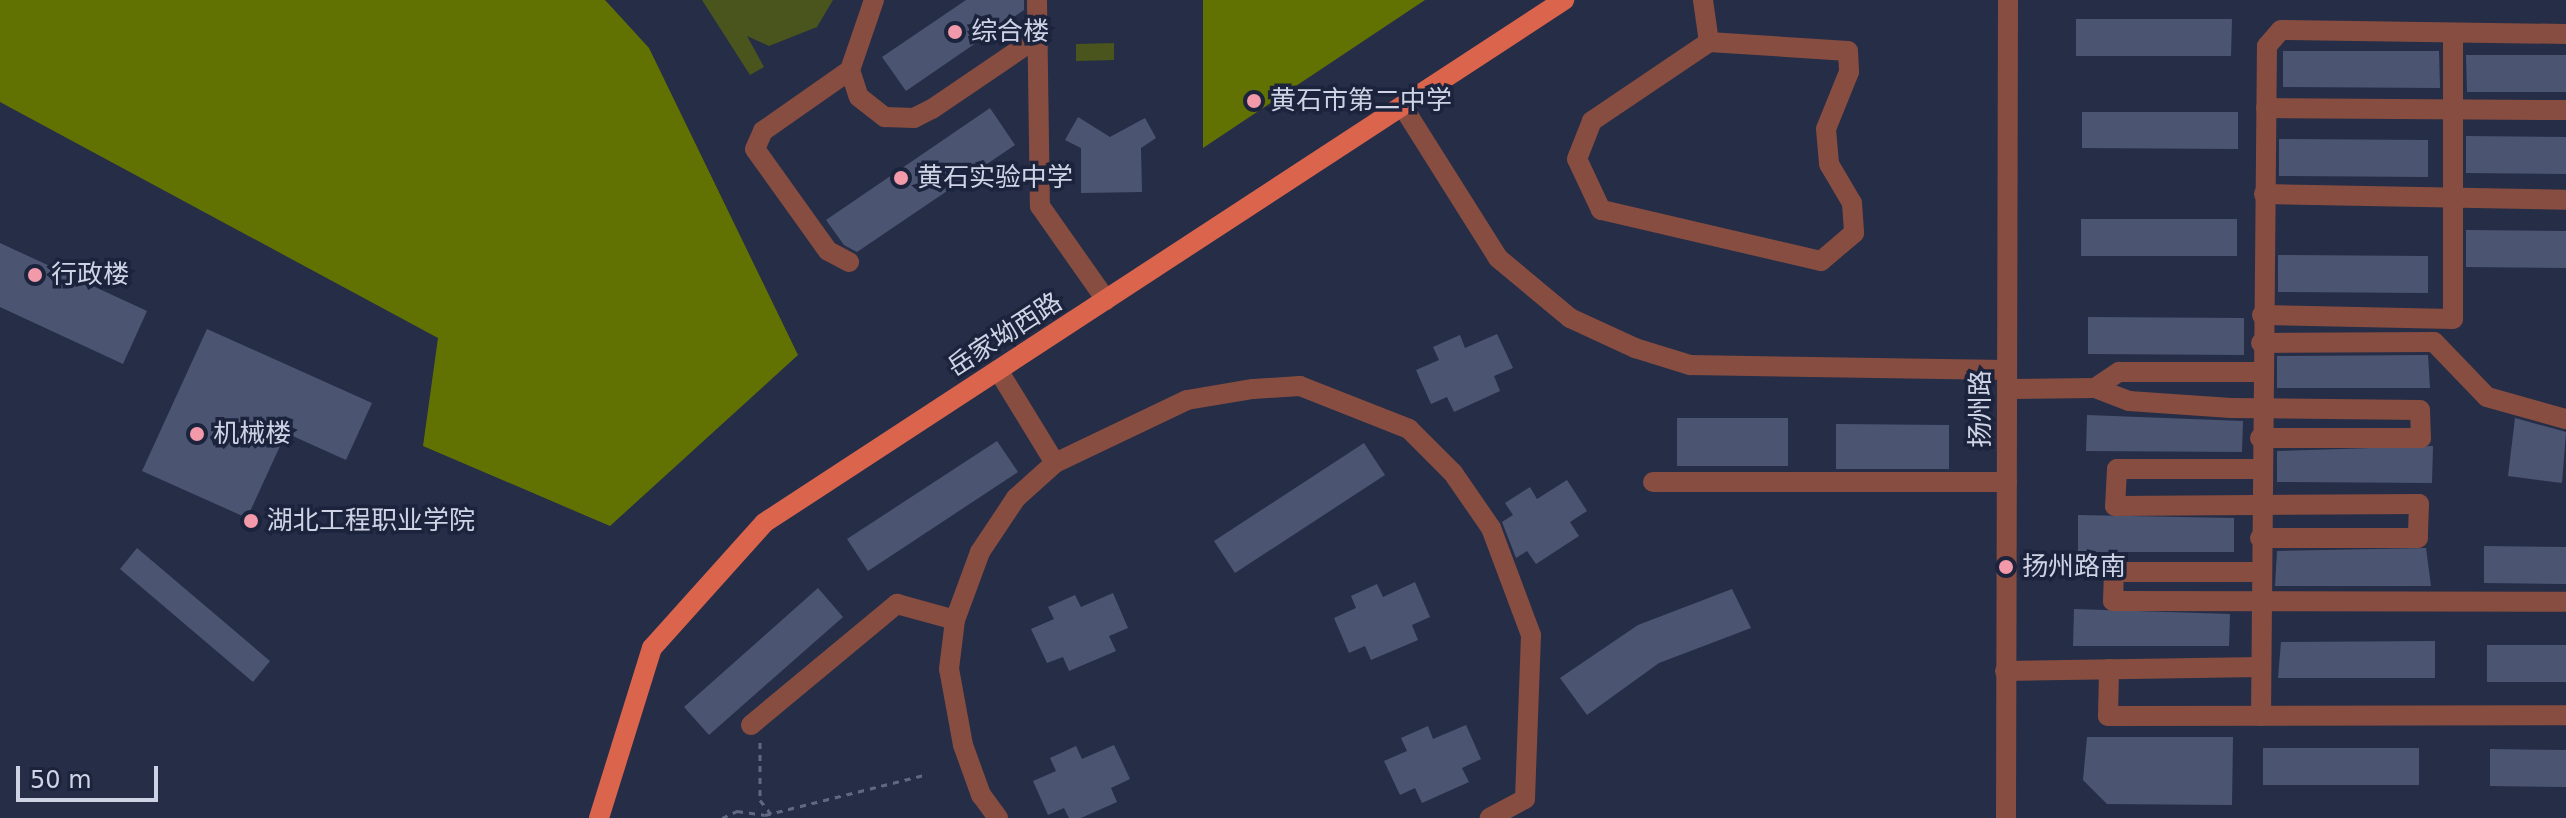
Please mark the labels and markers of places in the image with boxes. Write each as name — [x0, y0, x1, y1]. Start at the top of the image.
place label: 综合楼 — [971, 16, 1049, 48]
marker: 综合楼 — [946, 23, 964, 41]
place label: 黄石市第二中学 — [1270, 85, 1452, 117]
marker: 黄石市第二中学 — [1245, 92, 1263, 110]
place label: 黄石实验中学 — [917, 162, 1073, 194]
marker: 黄石实验中学 — [892, 169, 910, 187]
place label: 行政楼 — [51, 259, 129, 291]
marker: 行政楼 — [26, 266, 44, 284]
place label: 机械楼 — [213, 418, 291, 450]
marker: 机械楼 — [188, 425, 206, 443]
place label: 湖北工程职业学院 — [267, 505, 475, 537]
marker: 湖北工程职业学院 — [242, 512, 260, 530]
place label: 扬州路南 — [2022, 551, 2126, 583]
marker: 扬州路南 — [1997, 558, 2015, 576]

